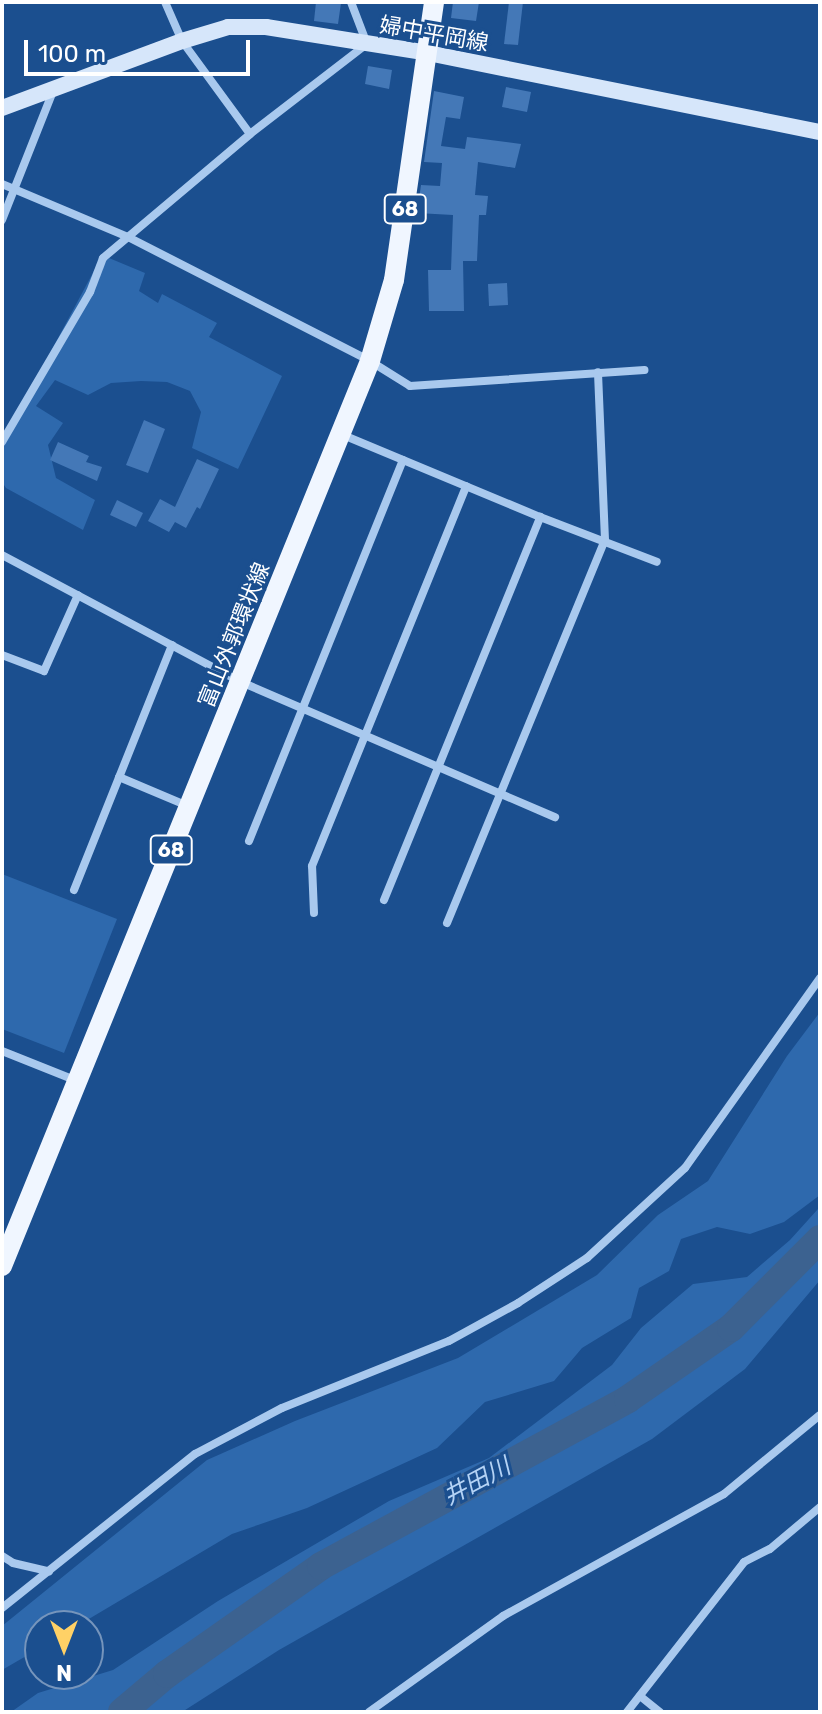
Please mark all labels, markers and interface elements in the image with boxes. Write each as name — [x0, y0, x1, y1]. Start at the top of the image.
street label: 婦中平岡線 — [378, 11, 490, 57]
scale bar — [28, 24, 254, 74]
text: 100 m — [38, 40, 106, 68]
road number: 68 — [383, 193, 427, 225]
street label: 富山外郭環状線 — [193, 559, 275, 711]
road number: 68 — [149, 834, 193, 866]
water label: 井田川 — [438, 1452, 516, 1512]
north arrow — [24, 1610, 104, 1690]
text: N — [56, 1659, 72, 1686]

